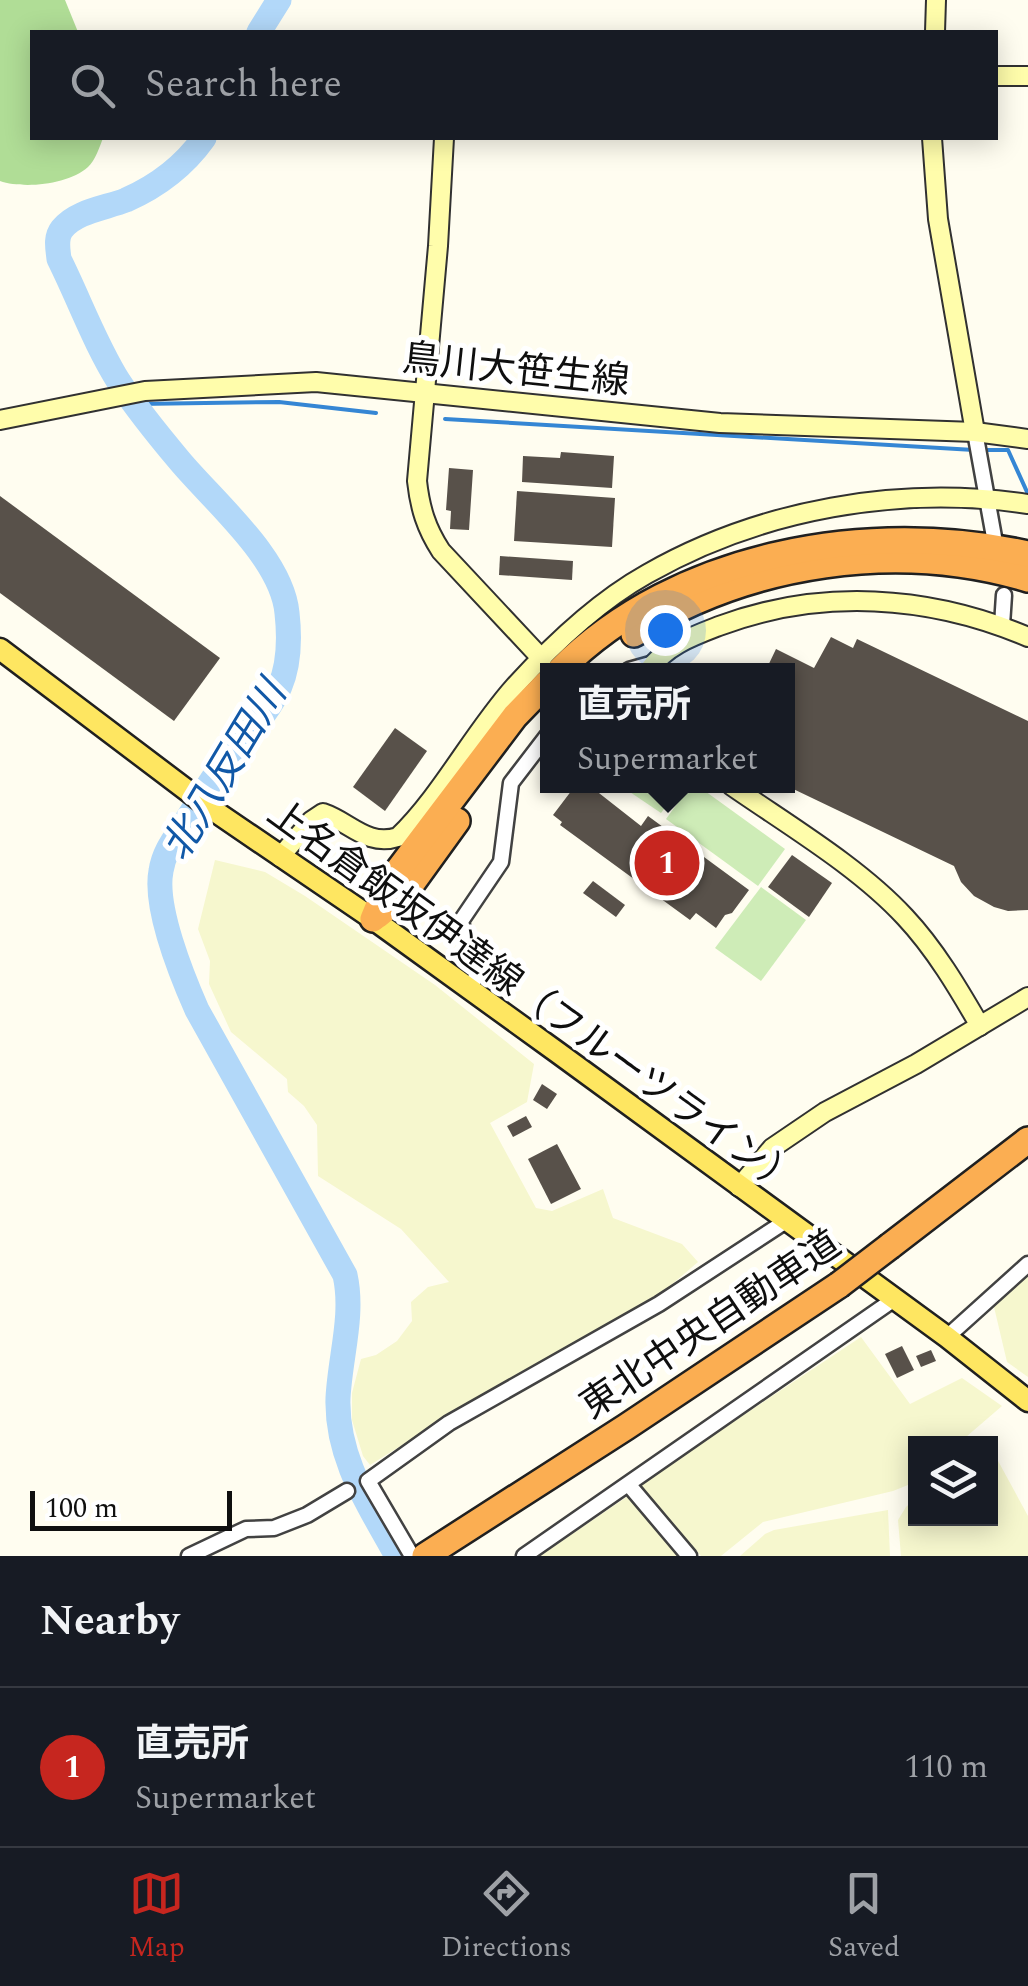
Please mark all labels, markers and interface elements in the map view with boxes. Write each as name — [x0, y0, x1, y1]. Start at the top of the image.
search box — [30, 30, 998, 140]
text: Search here — [145, 56, 342, 114]
icon: search — [65, 58, 120, 113]
street label: 鳥川大笹生線 — [399, 330, 632, 412]
your location — [640, 605, 691, 656]
popup — [540, 663, 795, 793]
water label: 北八反田川 — [147, 666, 305, 873]
text: 直売所 — [577, 677, 691, 735]
text: Supermarket — [577, 735, 758, 784]
street label: 上名倉飯坂伊達線（フルーツライン） — [255, 786, 811, 1212]
pin: 1 — [634, 826, 700, 900]
street label: 東北中央自動車道 — [569, 1217, 853, 1435]
map controls — [908, 1436, 998, 1526]
button: layers — [908, 1436, 998, 1526]
scale bar — [30, 1486, 232, 1530]
text: 100 m — [45, 1487, 118, 1530]
text: Nearby — [40, 1590, 179, 1653]
text: 直売所 — [135, 1716, 249, 1774]
text: 1 — [64, 1743, 81, 1792]
text: 110 m — [904, 1743, 988, 1792]
text: Supermarket — [135, 1774, 316, 1823]
tab: Map — [128, 1866, 185, 1969]
tab: Directions — [441, 1866, 572, 1969]
tab: Saved — [828, 1866, 900, 1969]

